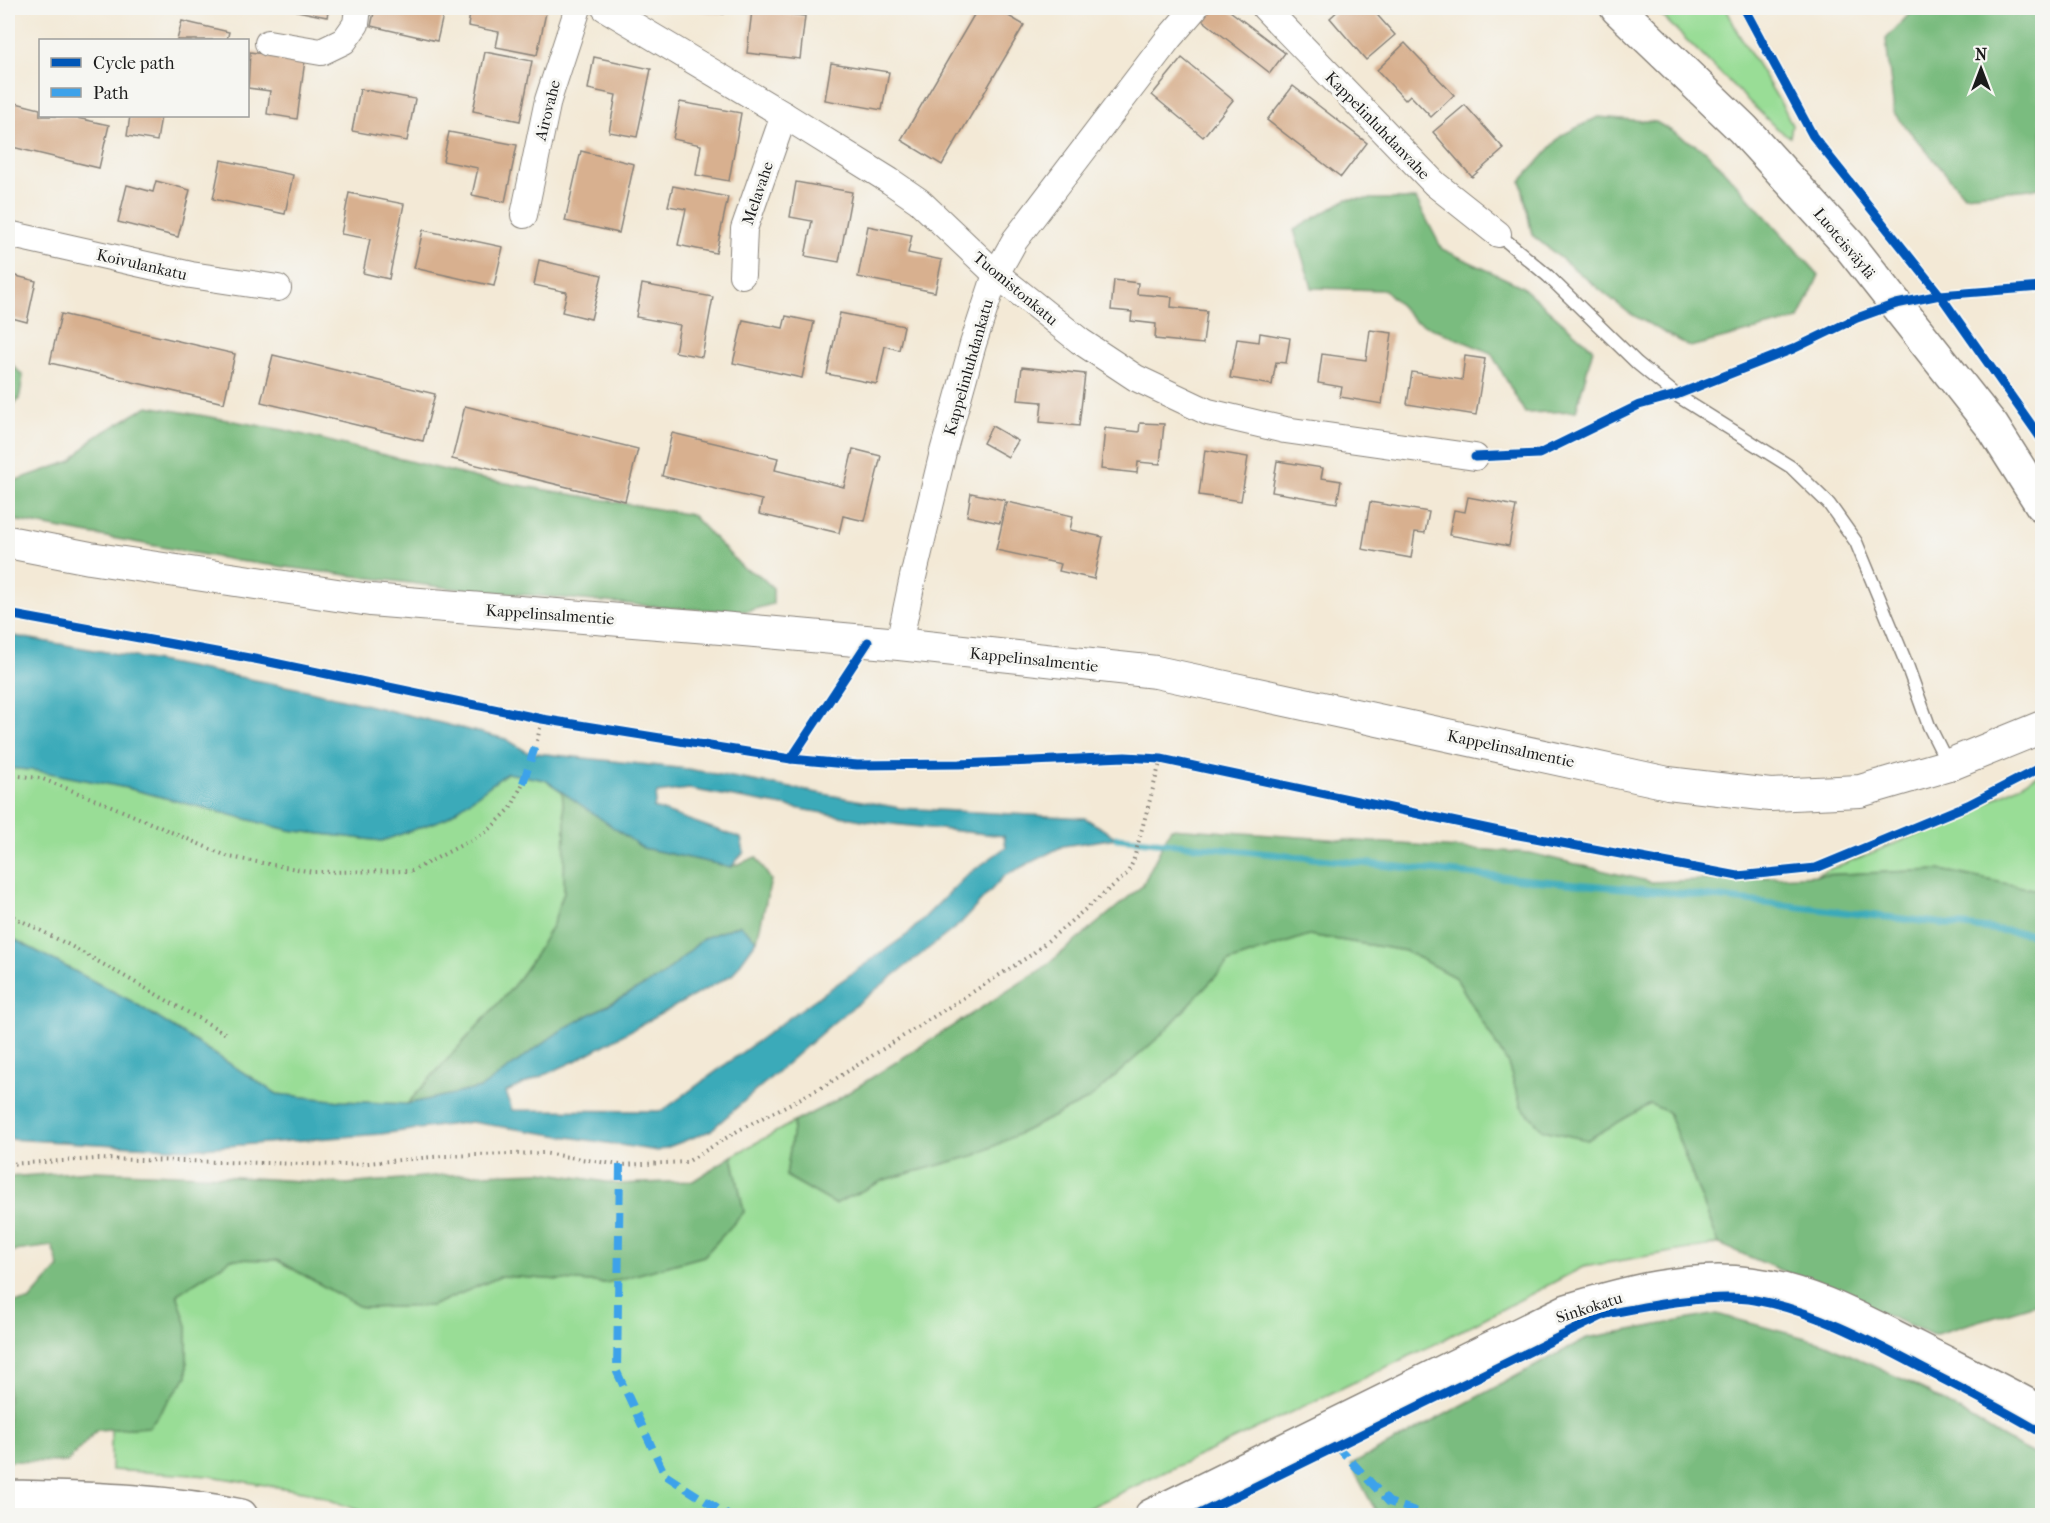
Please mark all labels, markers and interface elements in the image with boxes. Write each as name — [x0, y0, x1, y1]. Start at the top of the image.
legend — [39, 39, 249, 117]
north arrow — [1951, 39, 2011, 99]
text: N — [1975, 45, 1988, 64]
text: Cycle path — [93, 53, 174, 74]
street label: Kappelinluhdanvahe — [1321, 68, 1434, 183]
street label: Airovahe — [531, 78, 564, 143]
text: Path — [93, 83, 129, 104]
street label: Melavahe — [738, 159, 777, 227]
street label: Luoteisväylä — [1810, 204, 1880, 283]
street label: Koivulankatu — [95, 245, 189, 284]
street label: Tuomistonkatu — [969, 247, 1062, 329]
street label: Kappelinluhdankatu — [940, 297, 997, 437]
street label: Kappelinsalmentie — [485, 601, 615, 628]
street label: Kappelinsalmentie — [969, 643, 1099, 676]
street label: Kappelinsalmentie — [1446, 726, 1576, 771]
street label: Sinkokatu — [1554, 1288, 1625, 1327]

